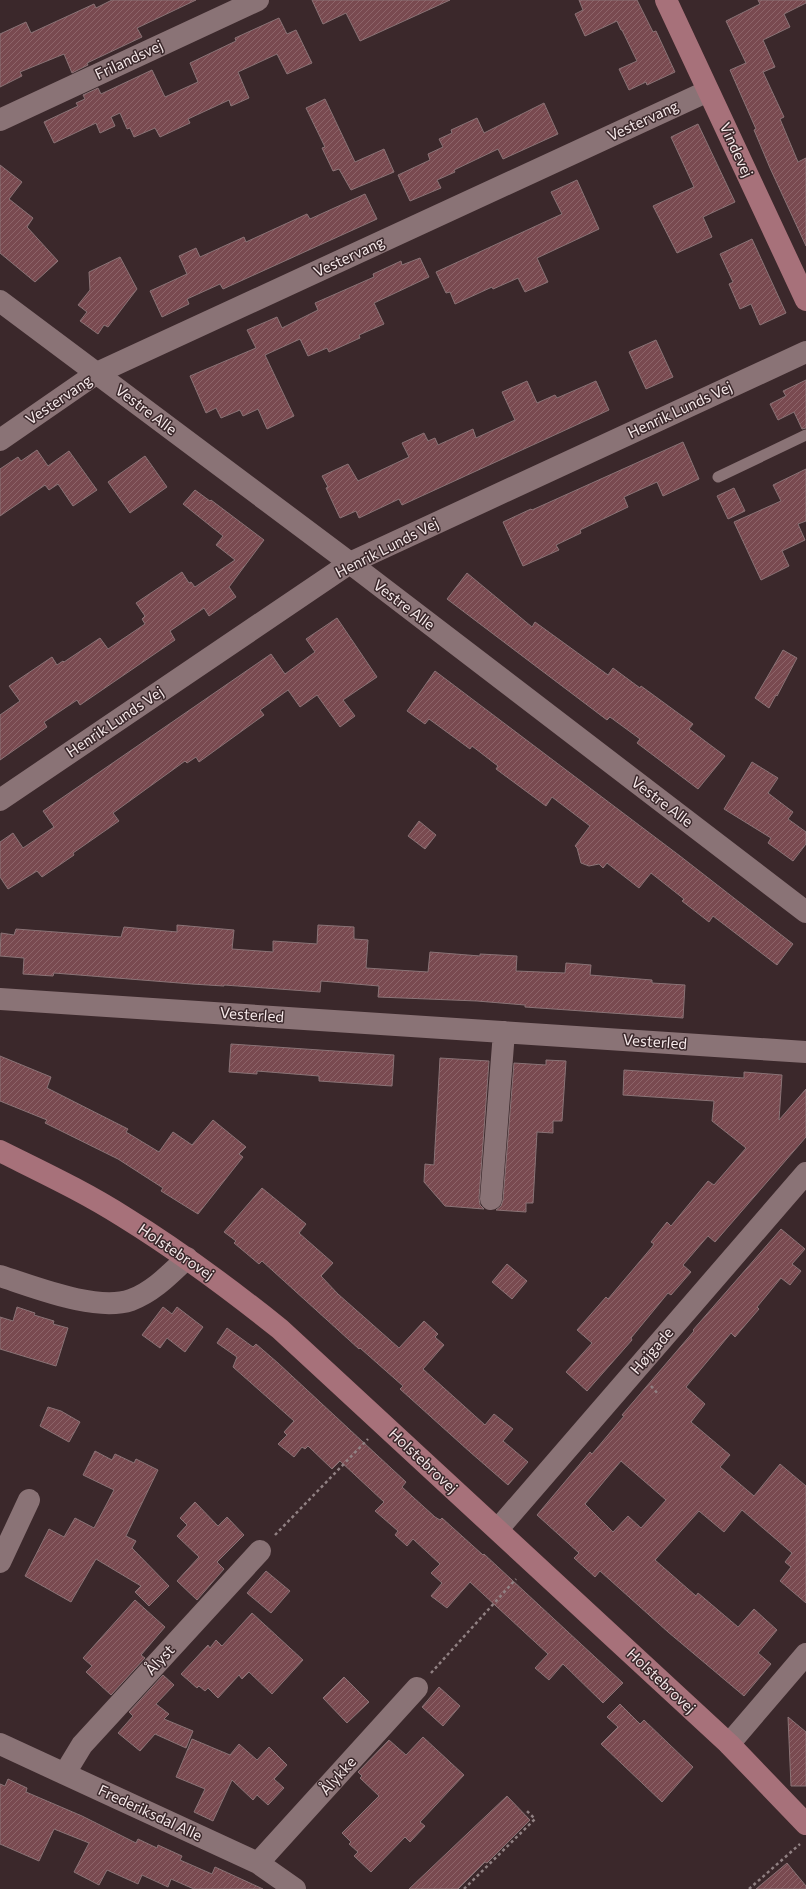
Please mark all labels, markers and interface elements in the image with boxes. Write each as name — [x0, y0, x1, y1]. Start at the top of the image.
street label: Frilandsvej — [92, 36, 165, 83]
street label: Vestervang — [604, 96, 681, 144]
street label: Vindevej — [716, 119, 757, 180]
street label: Vestervang — [310, 232, 387, 280]
street label: Vestervang — [22, 370, 95, 428]
street label: Henrik Lunds Vej — [624, 377, 735, 441]
street label: Vestre Alle — [112, 380, 181, 438]
street label: Henrik Lunds Vej — [332, 513, 441, 581]
street label: Vestre Alle — [370, 575, 439, 633]
street label: Henrik Lunds Vej — [62, 682, 167, 760]
street label: Vestre Alle — [628, 772, 697, 830]
street label: Vesterled — [219, 1003, 285, 1025]
street label: Vesterled — [622, 1030, 688, 1052]
street label: Holstebrovej — [135, 1219, 218, 1283]
street label: Højgade — [626, 1323, 677, 1378]
street label: Holstebrovej — [386, 1424, 462, 1497]
street label: Ålyst — [140, 1640, 178, 1678]
street label: Holstebrovej — [624, 1644, 700, 1717]
street label: Ålykke — [315, 1752, 359, 1798]
street label: Frederiksdal Alle — [96, 1780, 205, 1844]

